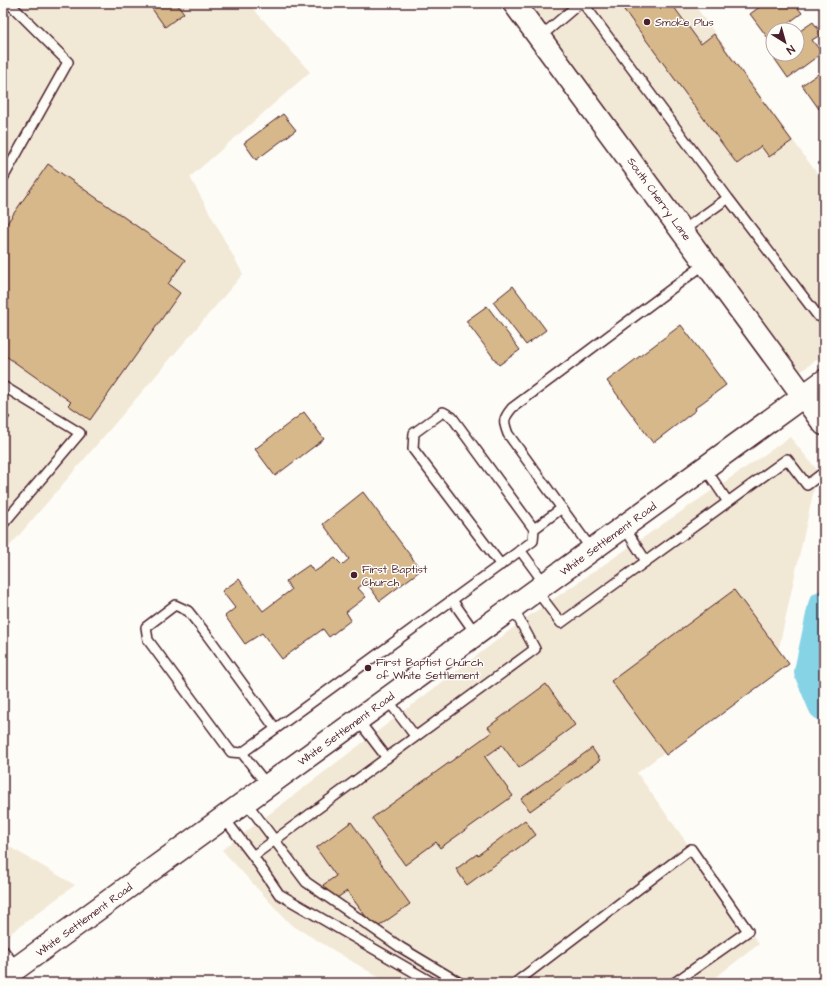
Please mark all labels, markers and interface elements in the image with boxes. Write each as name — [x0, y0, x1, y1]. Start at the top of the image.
place label: Smoke Plus — [655, 15, 714, 30]
marker: Smoke Plus — [642, 17, 652, 27]
north arrow — [765, 22, 805, 62]
text: N — [783, 42, 798, 58]
street label: South Cherry Lane — [623, 154, 694, 244]
street label: White Settlement Road — [557, 499, 660, 579]
place label: First Baptist Church — [362, 562, 428, 590]
marker: First Baptist Church — [349, 570, 359, 580]
place label: First Baptist Church of White Settlement — [376, 655, 484, 683]
marker: First Baptist Church of White Settlement — [363, 663, 373, 673]
street label: White Settlement Road — [295, 689, 398, 769]
street label: White Settlement Road — [33, 880, 136, 960]

